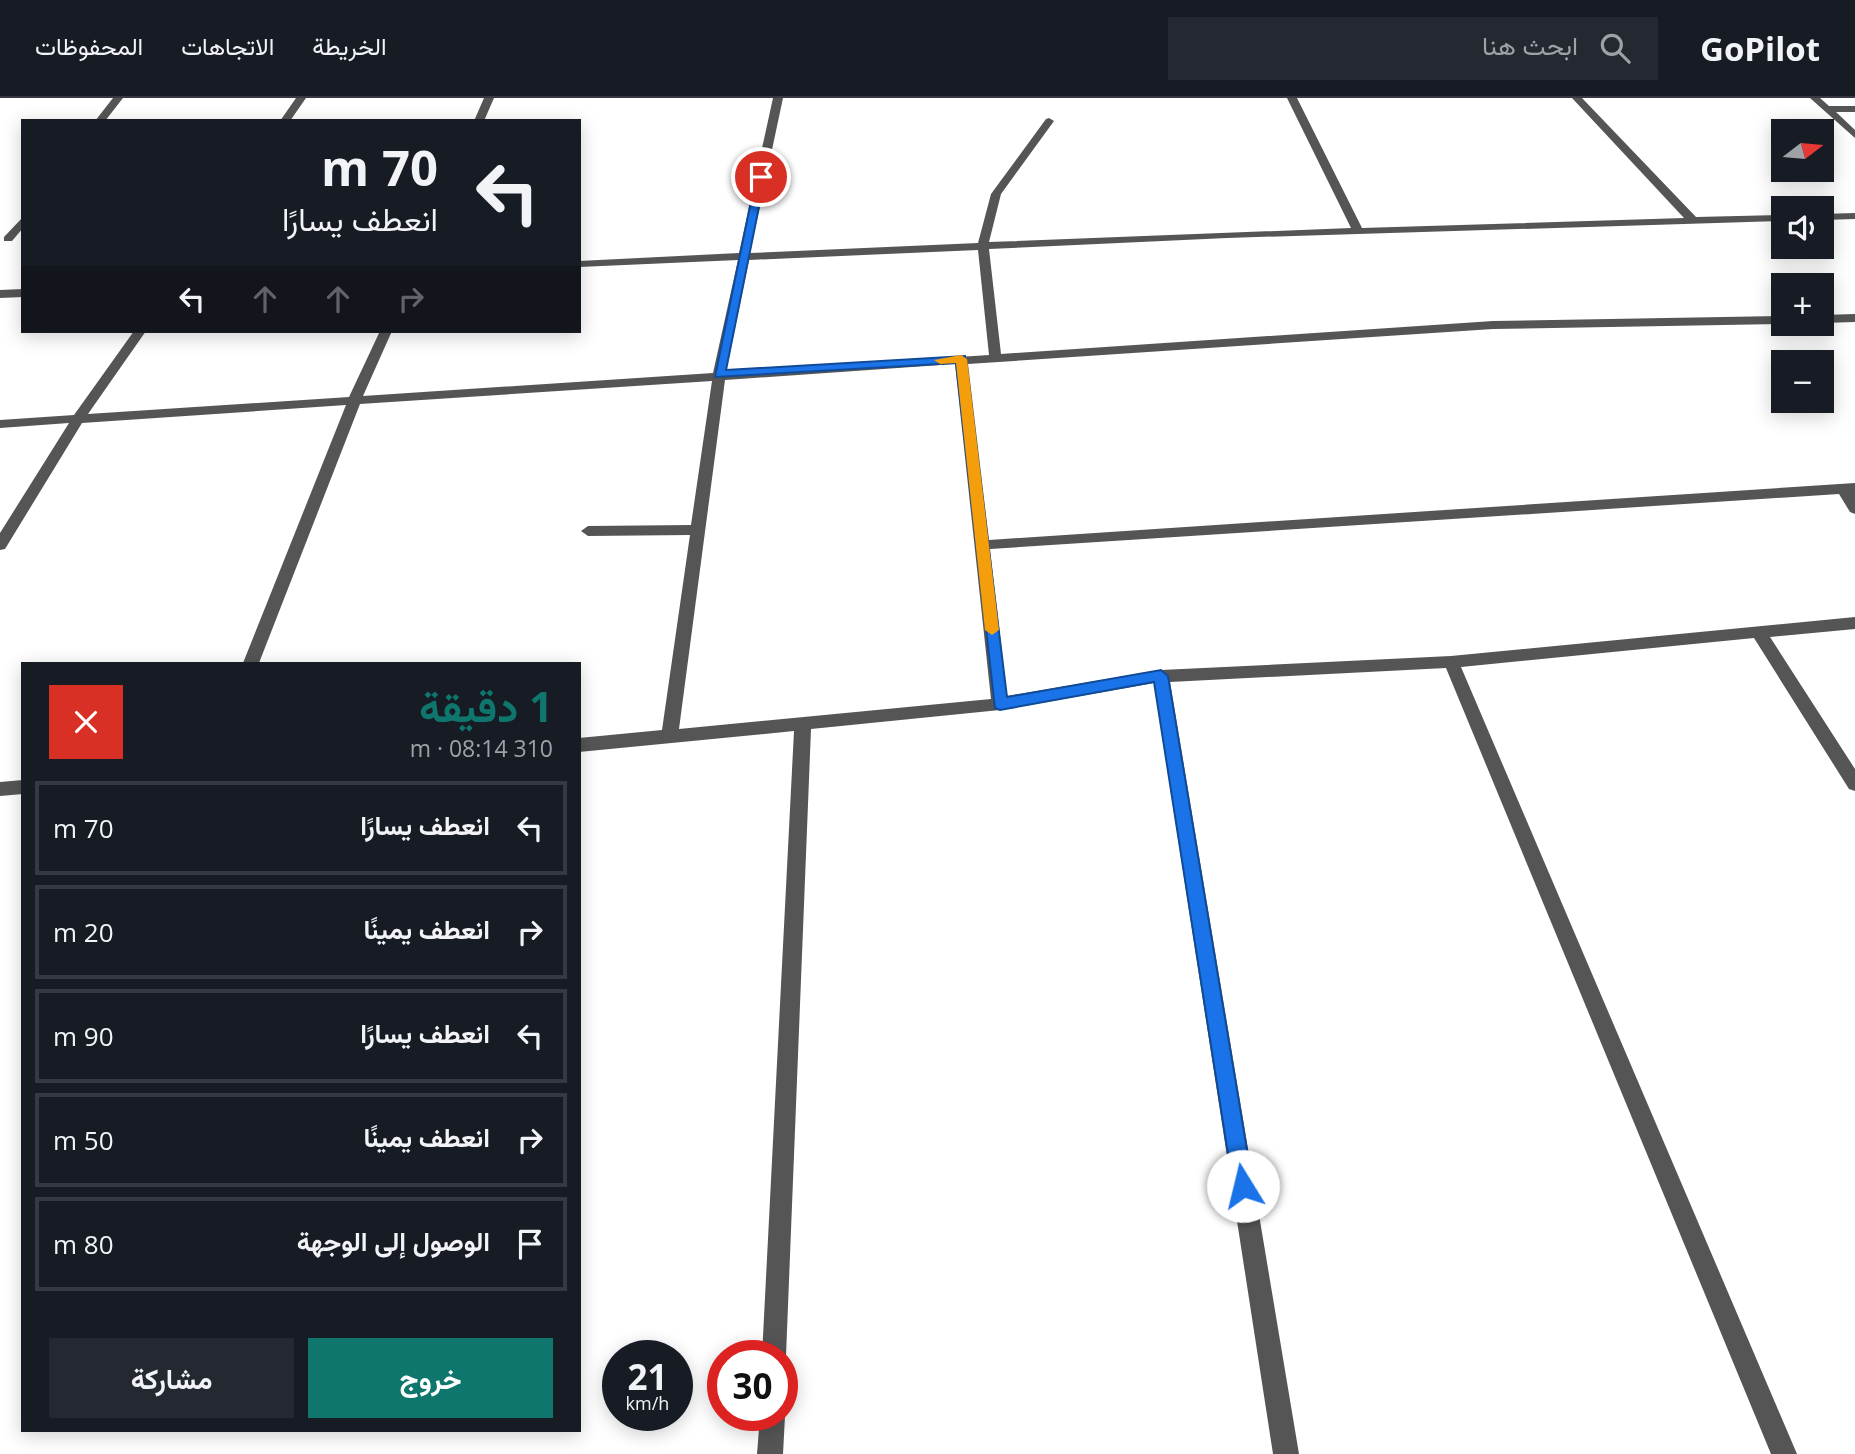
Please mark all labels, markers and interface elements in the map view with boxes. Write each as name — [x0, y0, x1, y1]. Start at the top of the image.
search box — [1168, 17, 1658, 80]
text: GoPilot — [1700, 26, 1820, 71]
text: ابحث هنا — [1482, 27, 1578, 63]
text: المحفوظات — [35, 29, 143, 62]
text: الاتجاهات — [181, 29, 274, 62]
text: الخريطة — [312, 29, 387, 62]
icon: search — [1596, 29, 1634, 67]
north arrow — [1771, 119, 1834, 182]
map controls — [1771, 119, 1834, 413]
text: 70 m — [321, 134, 438, 200]
icon: left — [462, 147, 553, 238]
pin — [731, 147, 791, 207]
icon: arrive — [742, 158, 780, 196]
button: sound — [1771, 196, 1834, 259]
text: انعطف يسارًا — [282, 197, 438, 240]
button: + — [1771, 273, 1834, 336]
icon: left — [173, 280, 211, 318]
icon: ahead — [246, 280, 284, 318]
icon: ahead — [319, 280, 357, 318]
icon: right — [392, 280, 430, 318]
button: − — [1771, 350, 1834, 413]
text: 1 دقيقة — [419, 677, 553, 734]
button: close — [49, 685, 123, 759]
text: 310 m · 08:14 — [410, 732, 553, 764]
text: انعطف يسارًا — [360, 807, 490, 843]
icon: left — [511, 809, 549, 847]
text: 70 m — [53, 810, 114, 846]
text: انعطف يمينًا — [363, 911, 490, 947]
icon: right — [511, 913, 549, 951]
text: 20 m — [53, 914, 114, 950]
text: انعطف يسارًا — [360, 1015, 490, 1051]
icon: left — [511, 1017, 549, 1055]
text: 90 m — [53, 1018, 114, 1054]
text: انعطف يمينًا — [363, 1119, 490, 1155]
icon: right — [511, 1121, 549, 1159]
text: 50 m — [53, 1122, 114, 1158]
position arrow — [1206, 1149, 1280, 1223]
text: الوصول إلى الوجهة — [297, 1223, 490, 1259]
icon: arrive — [511, 1225, 549, 1263]
text: 80 m — [53, 1226, 114, 1262]
button: مشاركة — [49, 1338, 294, 1418]
button: خروج — [308, 1338, 553, 1418]
speed limit sign: 30 — [707, 1340, 798, 1431]
text: 21 — [627, 1353, 668, 1400]
text: km/h — [626, 1391, 669, 1415]

